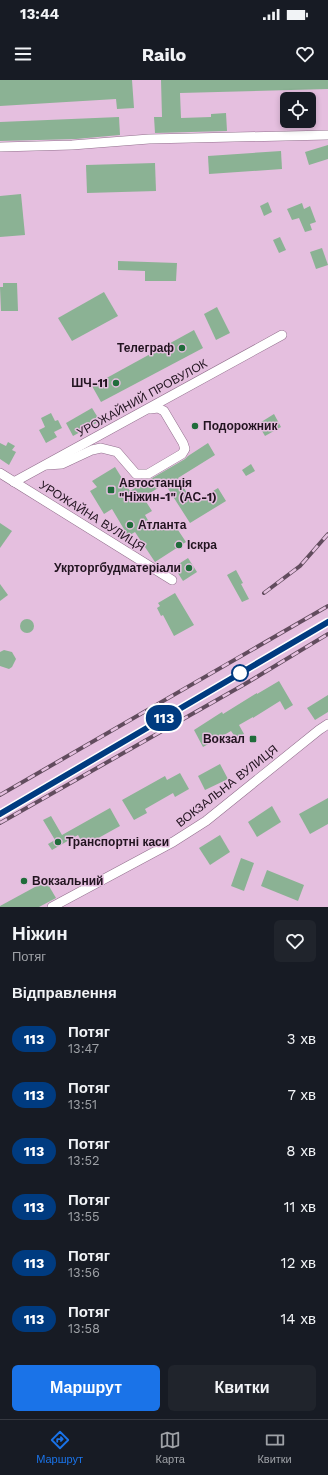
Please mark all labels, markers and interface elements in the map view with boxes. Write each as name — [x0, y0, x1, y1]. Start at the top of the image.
text: 13:44 — [20, 5, 59, 23]
icon: menu — [12, 43, 34, 65]
icon: heart — [294, 43, 316, 65]
text: Railo — [142, 44, 186, 65]
map controls — [280, 92, 316, 128]
button: locate — [280, 92, 316, 128]
place label: Телеграф — [117, 341, 175, 355]
marker: Телеграф — [177, 343, 187, 353]
street label: УРОЖАЙНИЙ ПРОВУЛОК — [74, 355, 210, 440]
place label: ШЧ-11 — [71, 376, 108, 390]
marker: ШЧ-11 — [111, 378, 121, 388]
place label: Подорожник — [203, 419, 278, 433]
marker: Подорожник — [190, 421, 200, 431]
place label: Автостанція "Ніжин-1" (АС-1) — [119, 476, 217, 504]
street label: УРОЖАЙНА ВУЛИЦЯ — [37, 477, 148, 554]
marker: Автостанція "Ніжин-1" (АС-1) — [106, 485, 116, 495]
place label: Атланта — [138, 518, 187, 532]
marker: Атланта — [125, 520, 135, 530]
place label: Іскра — [187, 538, 217, 552]
marker: Іскра — [174, 540, 184, 550]
place label: Укрторгбудматеріали — [54, 561, 181, 575]
marker: Укрторгбудматеріали — [184, 563, 194, 573]
unlabelled marker — [231, 664, 249, 682]
line badge: 113 — [141, 705, 187, 731]
text: 113 — [154, 710, 174, 726]
place label: Вокзал — [203, 732, 245, 746]
marker: Вокзал — [248, 734, 258, 744]
street label: ВОКЗАЛЬНА ВУЛИЦЯ — [174, 742, 280, 830]
place label: Транспортні каси — [66, 835, 169, 849]
marker: Транспортні каси — [53, 837, 63, 847]
place label: Вокзальний — [32, 874, 103, 888]
marker: Вокзальний — [19, 876, 29, 886]
button: heart — [274, 920, 316, 962]
text: Ніжин — [12, 922, 68, 945]
text: Потяг — [12, 949, 46, 964]
text: Відправлення — [12, 984, 117, 1002]
text: Потяг — [68, 1023, 110, 1041]
text: 3 хв — [287, 1030, 316, 1048]
text: 113 — [24, 1031, 44, 1047]
text: 13:47 — [68, 1041, 99, 1056]
text: Потяг — [68, 1079, 110, 1097]
text: 7 хв — [287, 1086, 316, 1104]
text: 113 — [24, 1087, 44, 1103]
text: 13:51 — [68, 1097, 97, 1112]
text: Потяг — [68, 1135, 110, 1153]
text: 8 хв — [286, 1142, 316, 1160]
text: 113 — [24, 1143, 44, 1159]
text: 13:52 — [68, 1153, 100, 1168]
text: Потяг — [68, 1191, 110, 1209]
text: 11 хв — [284, 1198, 316, 1216]
text: 113 — [24, 1199, 44, 1215]
text: 13:55 — [68, 1209, 100, 1224]
text: Потяг — [68, 1247, 110, 1265]
text: 12 хв — [281, 1254, 316, 1272]
text: 113 — [24, 1255, 44, 1271]
text: 13:56 — [68, 1265, 100, 1280]
text: Потяг — [68, 1303, 110, 1321]
text: 14 хв — [280, 1310, 316, 1328]
text: 113 — [24, 1311, 44, 1327]
text: 13:58 — [68, 1321, 100, 1336]
button: Маршрут — [12, 1365, 160, 1411]
button: Квитки — [168, 1365, 316, 1411]
tab: Маршрут — [36, 1429, 83, 1466]
tab: Карта — [156, 1429, 185, 1466]
tab: Квитки — [257, 1429, 292, 1466]

